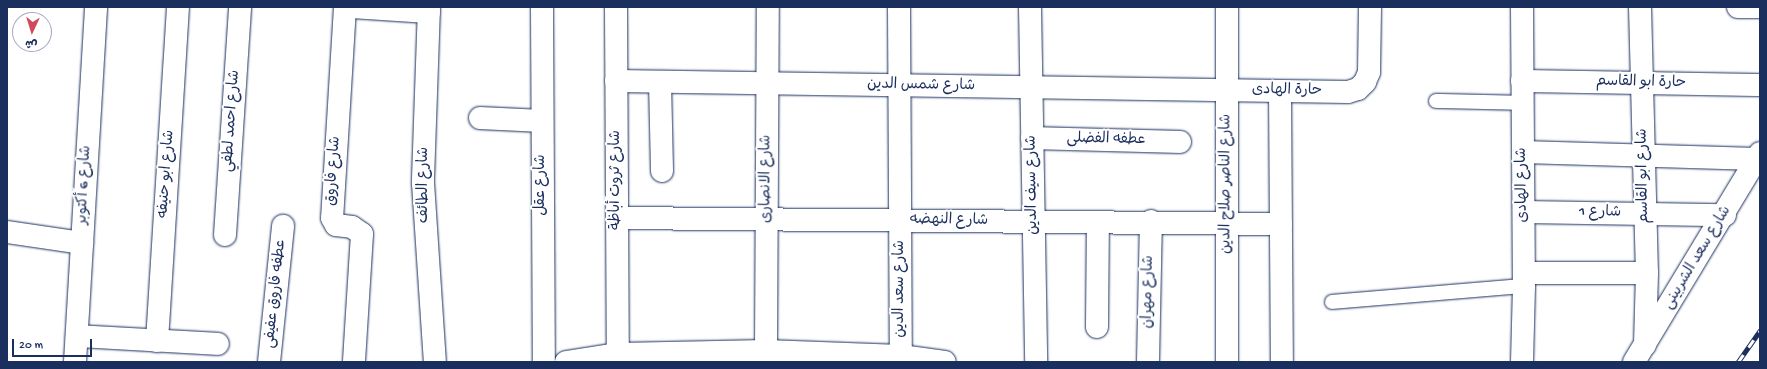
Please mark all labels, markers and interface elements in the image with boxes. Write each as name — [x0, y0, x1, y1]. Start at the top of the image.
north arrow — [12, 12, 52, 52]
text: ش — [25, 37, 38, 49]
street label: شارع احمد لطفي — [219, 69, 245, 173]
street label: حارة ابو القاسم — [1596, 73, 1686, 93]
street label: شارع شمس الدين — [867, 76, 975, 96]
street label: حارة الهادى — [1252, 81, 1322, 101]
street label: شارع الناصر صلاح الدين — [1218, 114, 1236, 254]
street label: شارع ابو القاسم — [1634, 128, 1654, 224]
street label: شارع ابو حنيفه — [155, 129, 179, 219]
street label: شارع ثروت أباظة — [608, 130, 626, 230]
street label: عطفه الفضلى — [1067, 130, 1145, 150]
street label: شارع الانصارى — [758, 135, 776, 223]
street label: شارع سيف الدين — [1023, 135, 1043, 235]
street label: شارع فاروق — [323, 136, 345, 206]
street label: شارع 6 أكتوبر — [74, 145, 96, 225]
street label: شارع الطائف — [416, 147, 434, 223]
street label: شارع الهادى — [1513, 147, 1533, 223]
street label: شارع عقل — [533, 154, 551, 216]
street label: شارع سعد الشربينى — [1660, 203, 1736, 313]
street label: شارع 1 — [1579, 204, 1621, 222]
street label: شارع النهضه — [910, 211, 988, 231]
street label: عطفه فاروق عفيفى — [261, 239, 291, 349]
street label: شارع سعد الدين — [892, 240, 910, 338]
street label: شارع مهران — [1139, 255, 1159, 329]
scale bar — [14, 331, 94, 357]
text: 20 m — [19, 339, 43, 353]

